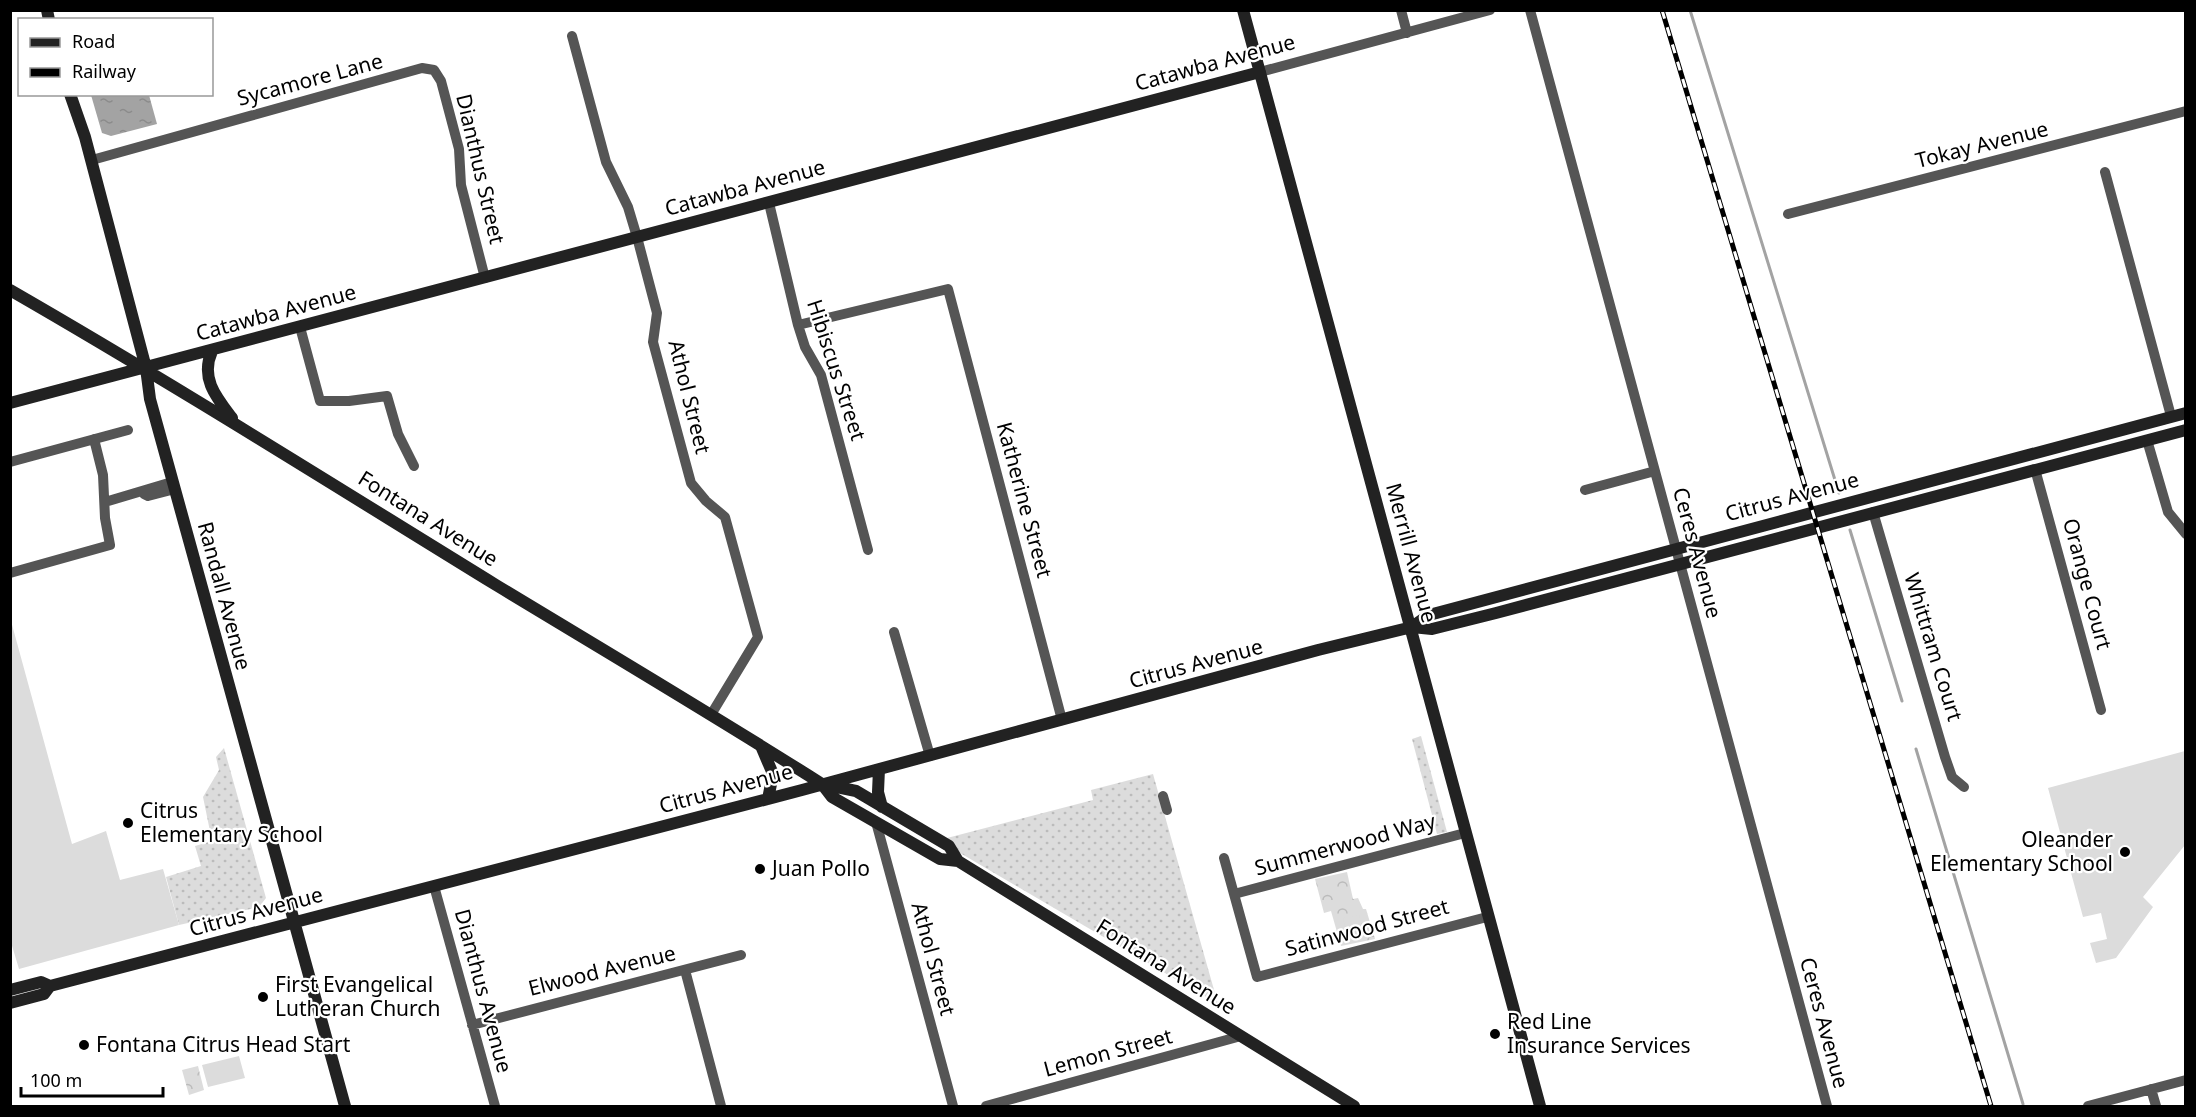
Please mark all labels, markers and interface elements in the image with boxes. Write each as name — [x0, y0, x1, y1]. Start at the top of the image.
legend — [18, 18, 213, 96]
street label: Catawba Avenue — [1132, 27, 1298, 97]
text: Road — [72, 29, 115, 53]
street label: Sycamore Lane — [234, 46, 386, 112]
text: Railway — [72, 59, 137, 83]
street label: Dianthus Street — [450, 91, 512, 247]
street label: Tokay Avenue — [1912, 114, 2051, 174]
street label: Catawba Avenue — [662, 152, 828, 222]
street label: Catawba Avenue — [193, 277, 359, 347]
street label: Hibiscus Street — [801, 296, 873, 444]
street label: Athol Street — [662, 337, 718, 457]
street label: Katherine Street — [991, 419, 1059, 581]
street label: Fontana Avenue — [353, 464, 504, 572]
street label: Citrus Avenue — [1722, 465, 1862, 527]
street label: Merrill Avenue — [1380, 480, 1444, 626]
street label: Ceres Avenue — [1667, 484, 1729, 621]
street label: Orange Court — [2057, 515, 2119, 653]
street label: Randall Avenue — [192, 518, 258, 673]
street label: Whittram Court — [1898, 569, 1970, 725]
street label: Citrus Avenue — [1126, 632, 1266, 694]
street label: Citrus Avenue — [656, 757, 796, 819]
place label: Citrus Elementary School — [140, 796, 323, 848]
street label: Summerwood Way — [1251, 806, 1439, 882]
marker: Citrus Elementary School — [121, 816, 135, 830]
place label: Oleander Elementary School — [1930, 825, 2113, 877]
marker: Oleander Elementary School — [2118, 845, 2132, 859]
place label: Juan Pollo — [770, 854, 870, 882]
marker: Juan Pollo — [753, 862, 767, 876]
street label: Citrus Avenue — [186, 880, 326, 942]
street label: Satinwood Street — [1282, 892, 1452, 962]
street label: Athol Street — [905, 899, 963, 1019]
street label: Dianthus Avenue — [449, 906, 519, 1076]
street label: Fontana Avenue — [1091, 912, 1242, 1020]
street label: Elwood Avenue — [525, 938, 678, 1002]
street label: Ceres Avenue — [1794, 954, 1856, 1091]
place label: First Evangelical Lutheran Church — [275, 970, 440, 1022]
marker: First Evangelical Lutheran Church — [256, 990, 270, 1004]
place label: Red Line Insurance Services — [1507, 1007, 1691, 1059]
street label: Lemon Street — [1040, 1021, 1176, 1083]
marker: Red Line Insurance Services — [1488, 1027, 1502, 1041]
place label: Fontana Citrus Head Start — [96, 1030, 351, 1058]
marker: Fontana Citrus Head Start — [77, 1038, 91, 1052]
scale bar — [21, 1060, 164, 1098]
text: 100 m — [30, 1068, 82, 1092]

